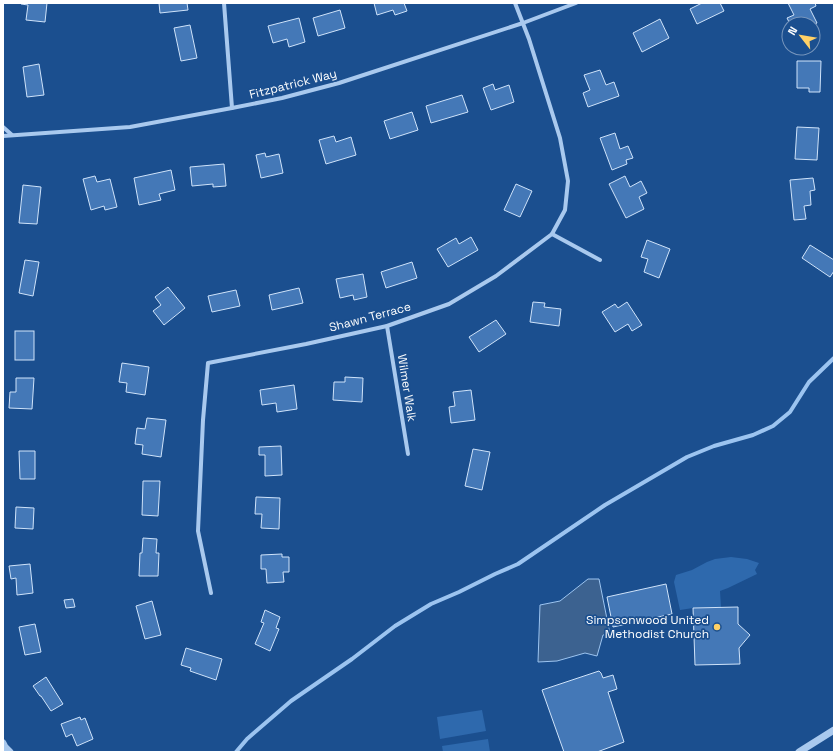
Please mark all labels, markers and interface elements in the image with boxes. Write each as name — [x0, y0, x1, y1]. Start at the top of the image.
north arrow — [781, 16, 821, 56]
text: N — [785, 24, 800, 38]
street label: Fitzpatrick Way — [248, 65, 338, 103]
street label: Shawn Terrace — [327, 298, 413, 336]
street label: Wilmer Walk — [394, 353, 420, 423]
place label: Simpsonwood United Methodist Church — [586, 612, 709, 642]
marker: Simpsonwood United Methodist Church — [712, 622, 722, 632]

